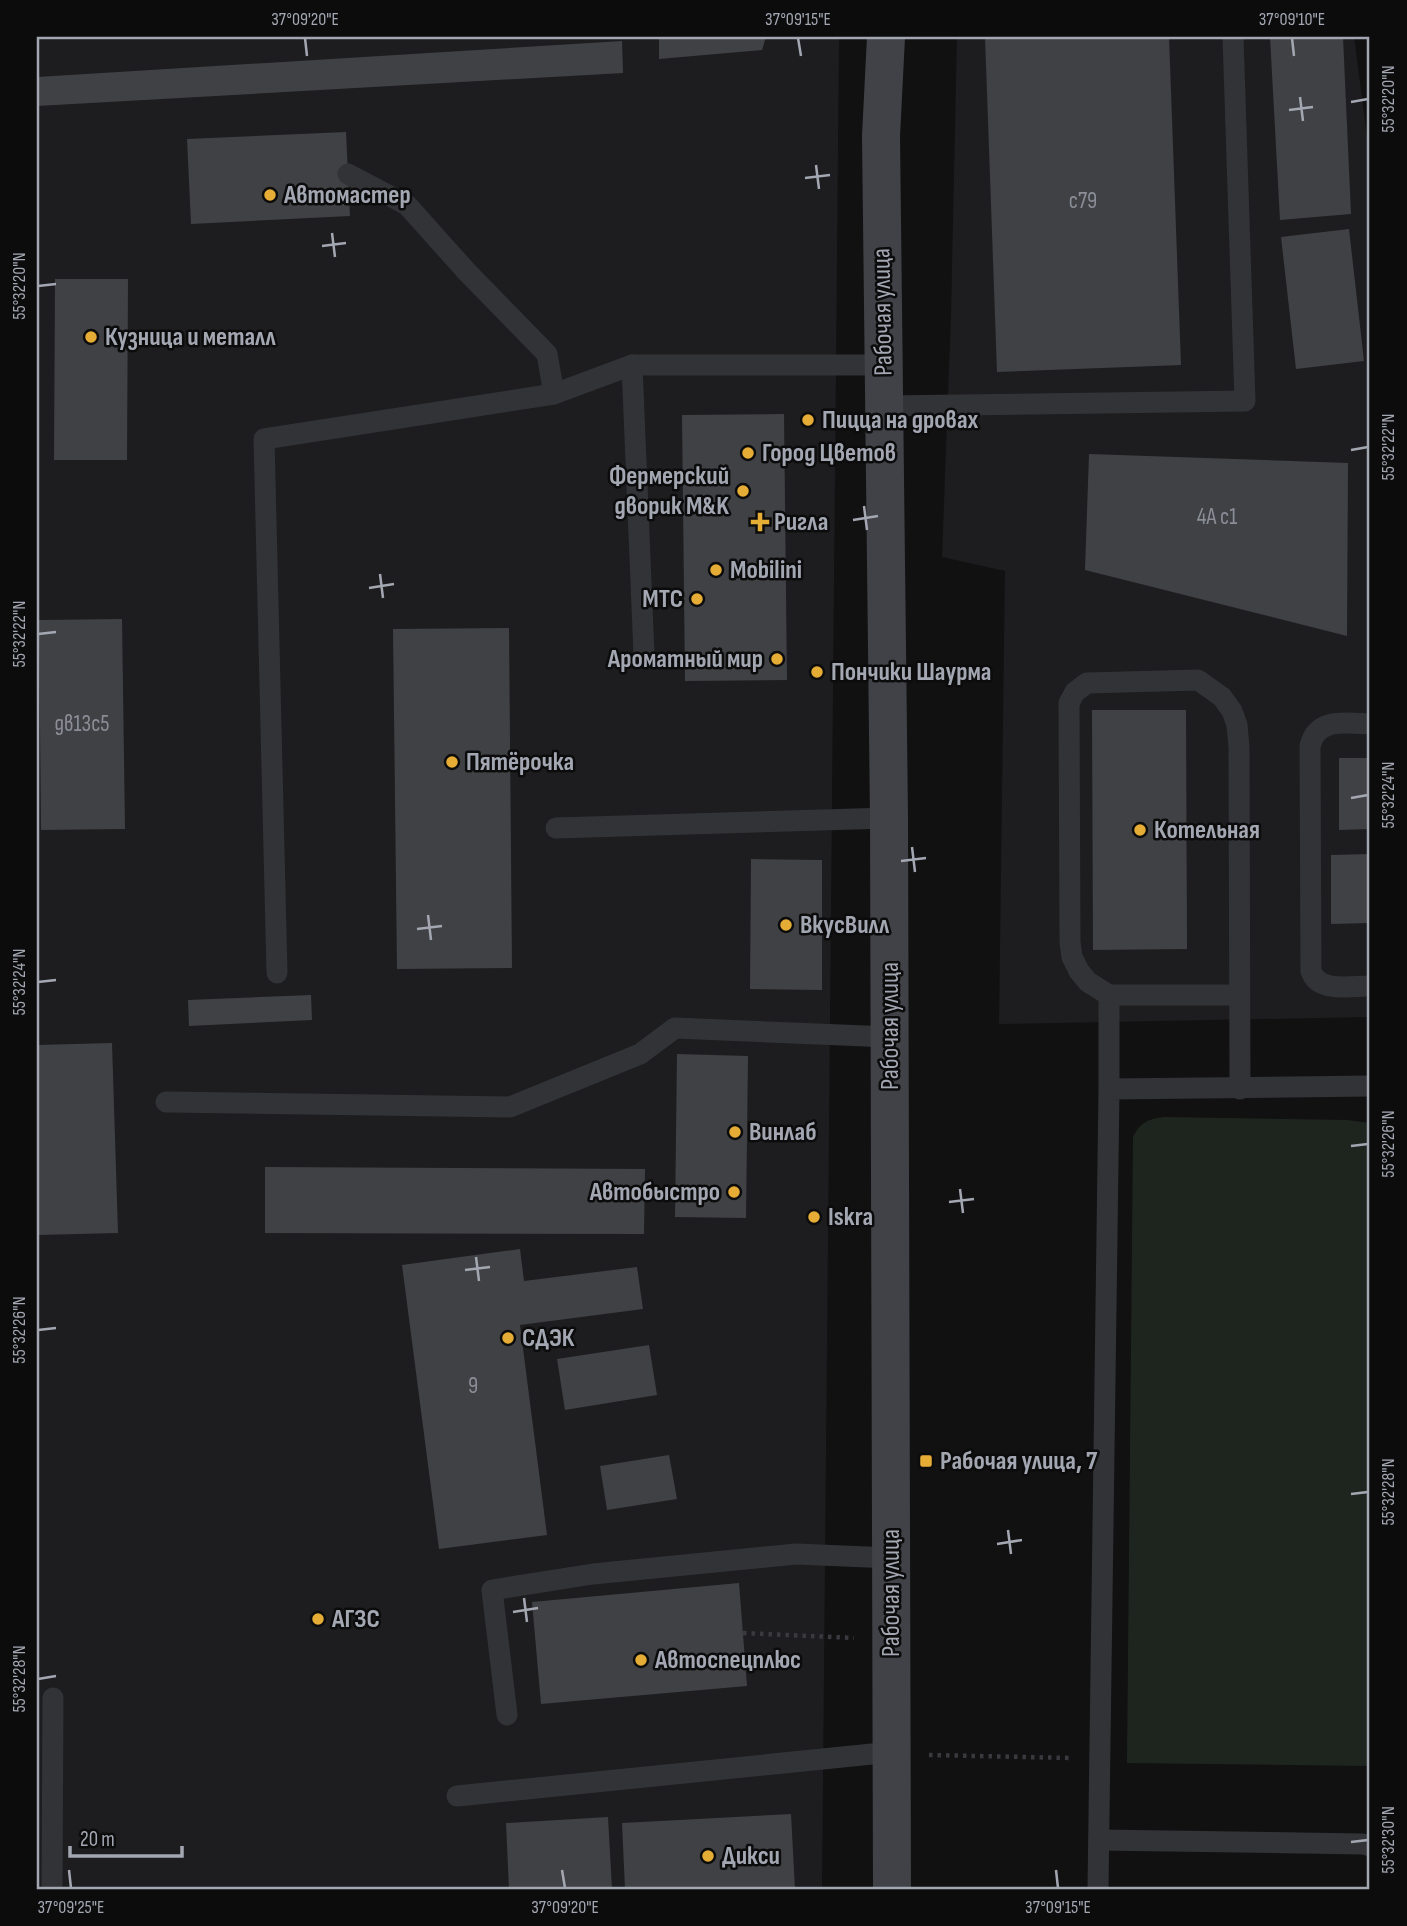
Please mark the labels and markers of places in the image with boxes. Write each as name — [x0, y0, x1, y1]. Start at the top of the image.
place label: Автомастер — [283, 180, 411, 211]
marker: Автомастер — [262, 187, 278, 203]
place label: Кузница и металл — [105, 322, 276, 353]
marker: Кузница и металл — [83, 329, 99, 345]
place label: Пицца на дровах — [822, 405, 979, 436]
marker: Пицца на дровах — [800, 412, 816, 428]
place label: Город Цветов — [762, 438, 896, 469]
marker: Город Цветов — [740, 445, 756, 461]
place label: Фермерский дворик М&K — [609, 461, 729, 522]
marker: Фермерский дворик М&K — [735, 483, 751, 499]
place label: Ригла — [774, 507, 828, 538]
marker: Ригла — [752, 514, 768, 530]
place label: Mobilini — [730, 555, 802, 586]
marker: Mobilini — [708, 562, 724, 578]
place label: МТС — [642, 584, 683, 615]
marker: МТС — [689, 591, 705, 607]
place label: Ароматный мир — [607, 644, 763, 675]
marker: Ароматный мир — [769, 651, 785, 667]
place label: Пончики Шаурма — [831, 657, 991, 688]
marker: Пончики Шаурма — [809, 664, 825, 680]
place label: Пятёрочка — [466, 747, 574, 778]
marker: Пятёрочка — [444, 754, 460, 770]
place label: Котельная — [1154, 815, 1260, 846]
marker: Котельная — [1132, 822, 1148, 838]
place label: ВкусВилл — [800, 910, 890, 941]
marker: ВкусВилл — [778, 917, 794, 933]
place label: Винлаб — [749, 1117, 817, 1148]
marker: Винлаб — [727, 1124, 743, 1140]
place label: Автобыстро — [589, 1177, 720, 1208]
marker: Автобыстро — [726, 1184, 742, 1200]
place label: Iskra — [828, 1202, 873, 1233]
marker: Iskra — [806, 1209, 822, 1225]
place label: СДЭК — [522, 1323, 575, 1354]
marker: СДЭК — [500, 1330, 516, 1346]
place label: Рабочая улица, 7 — [940, 1446, 1098, 1477]
marker: Рабочая улица, 7 — [918, 1453, 934, 1469]
place label: АГЗС — [331, 1604, 380, 1635]
marker: АГЗС — [310, 1611, 326, 1627]
place label: Автоспецплюс — [654, 1645, 801, 1676]
marker: Автоспецплюс — [633, 1652, 649, 1668]
place label: Дикси — [722, 1841, 780, 1872]
marker: Дикси — [700, 1848, 716, 1864]

